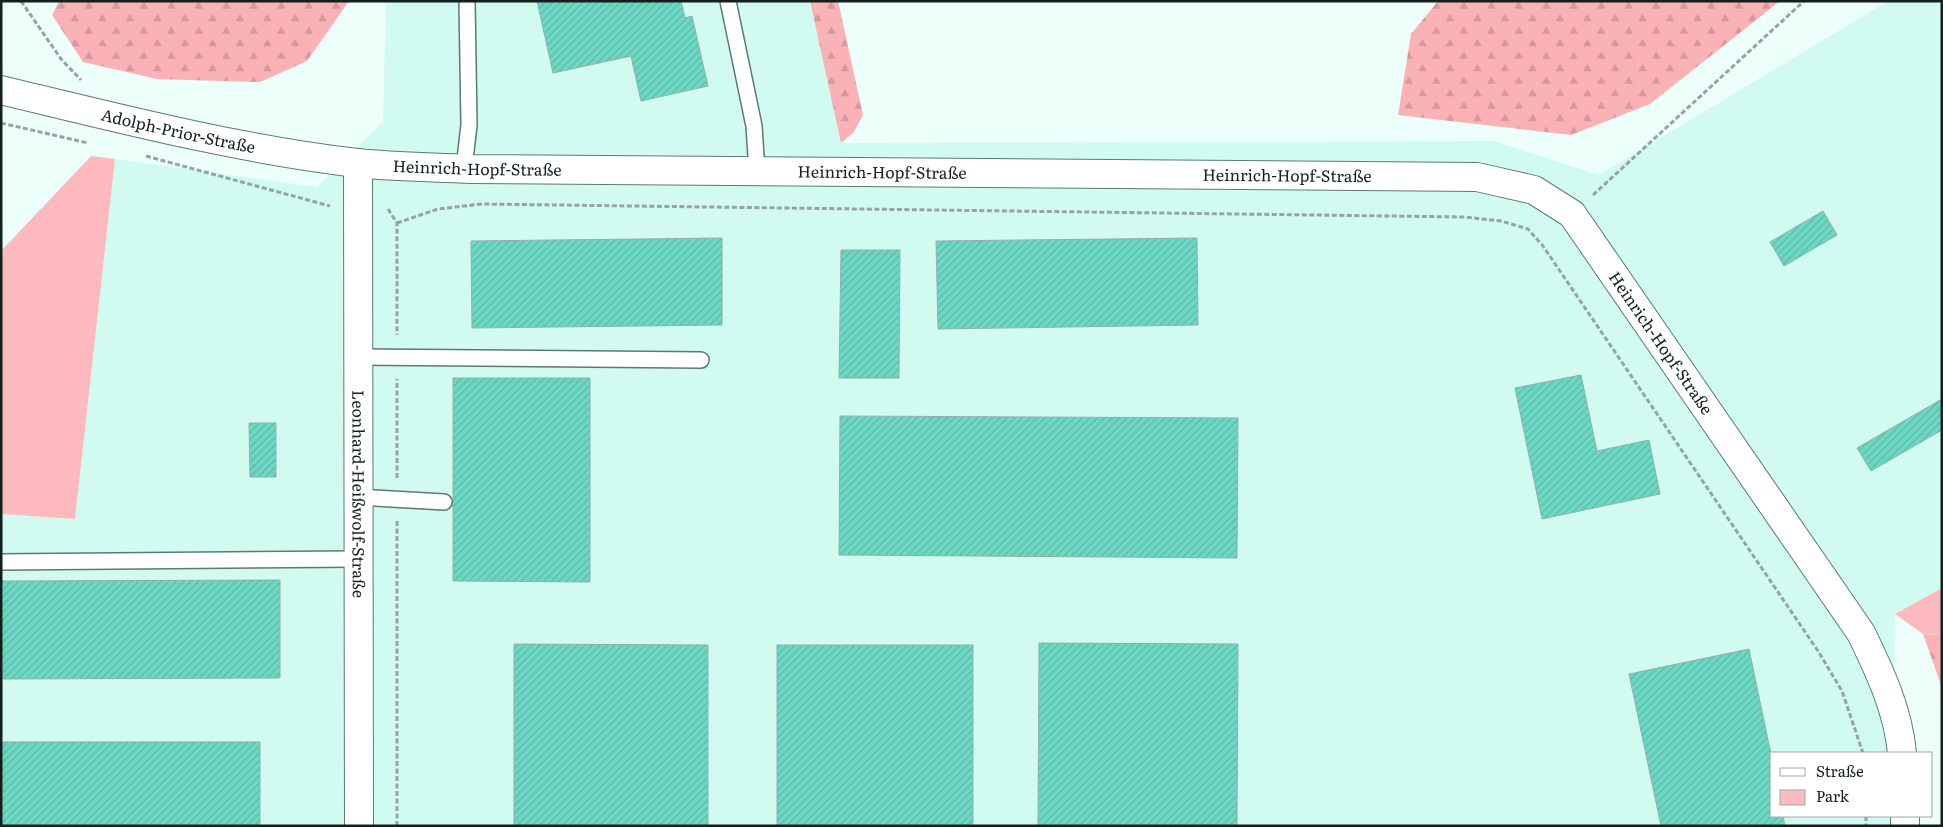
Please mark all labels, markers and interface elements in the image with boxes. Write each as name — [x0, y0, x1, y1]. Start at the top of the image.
street label: Adolph-Prior-Straße — [99, 102, 258, 158]
street label: Heinrich-Hopf-Straße — [392, 153, 562, 181]
street label: Heinrich-Hopf-Straße — [798, 159, 967, 184]
street label: Heinrich-Hopf-Straße — [1203, 162, 1372, 187]
street label: Heinrich-Hopf-Straße — [1604, 266, 1720, 419]
street label: Leonhard-Heißwolf-Straße — [347, 390, 372, 598]
legend — [1770, 752, 1933, 817]
text: Straße — [1816, 759, 1864, 782]
text: Park — [1816, 784, 1850, 807]

